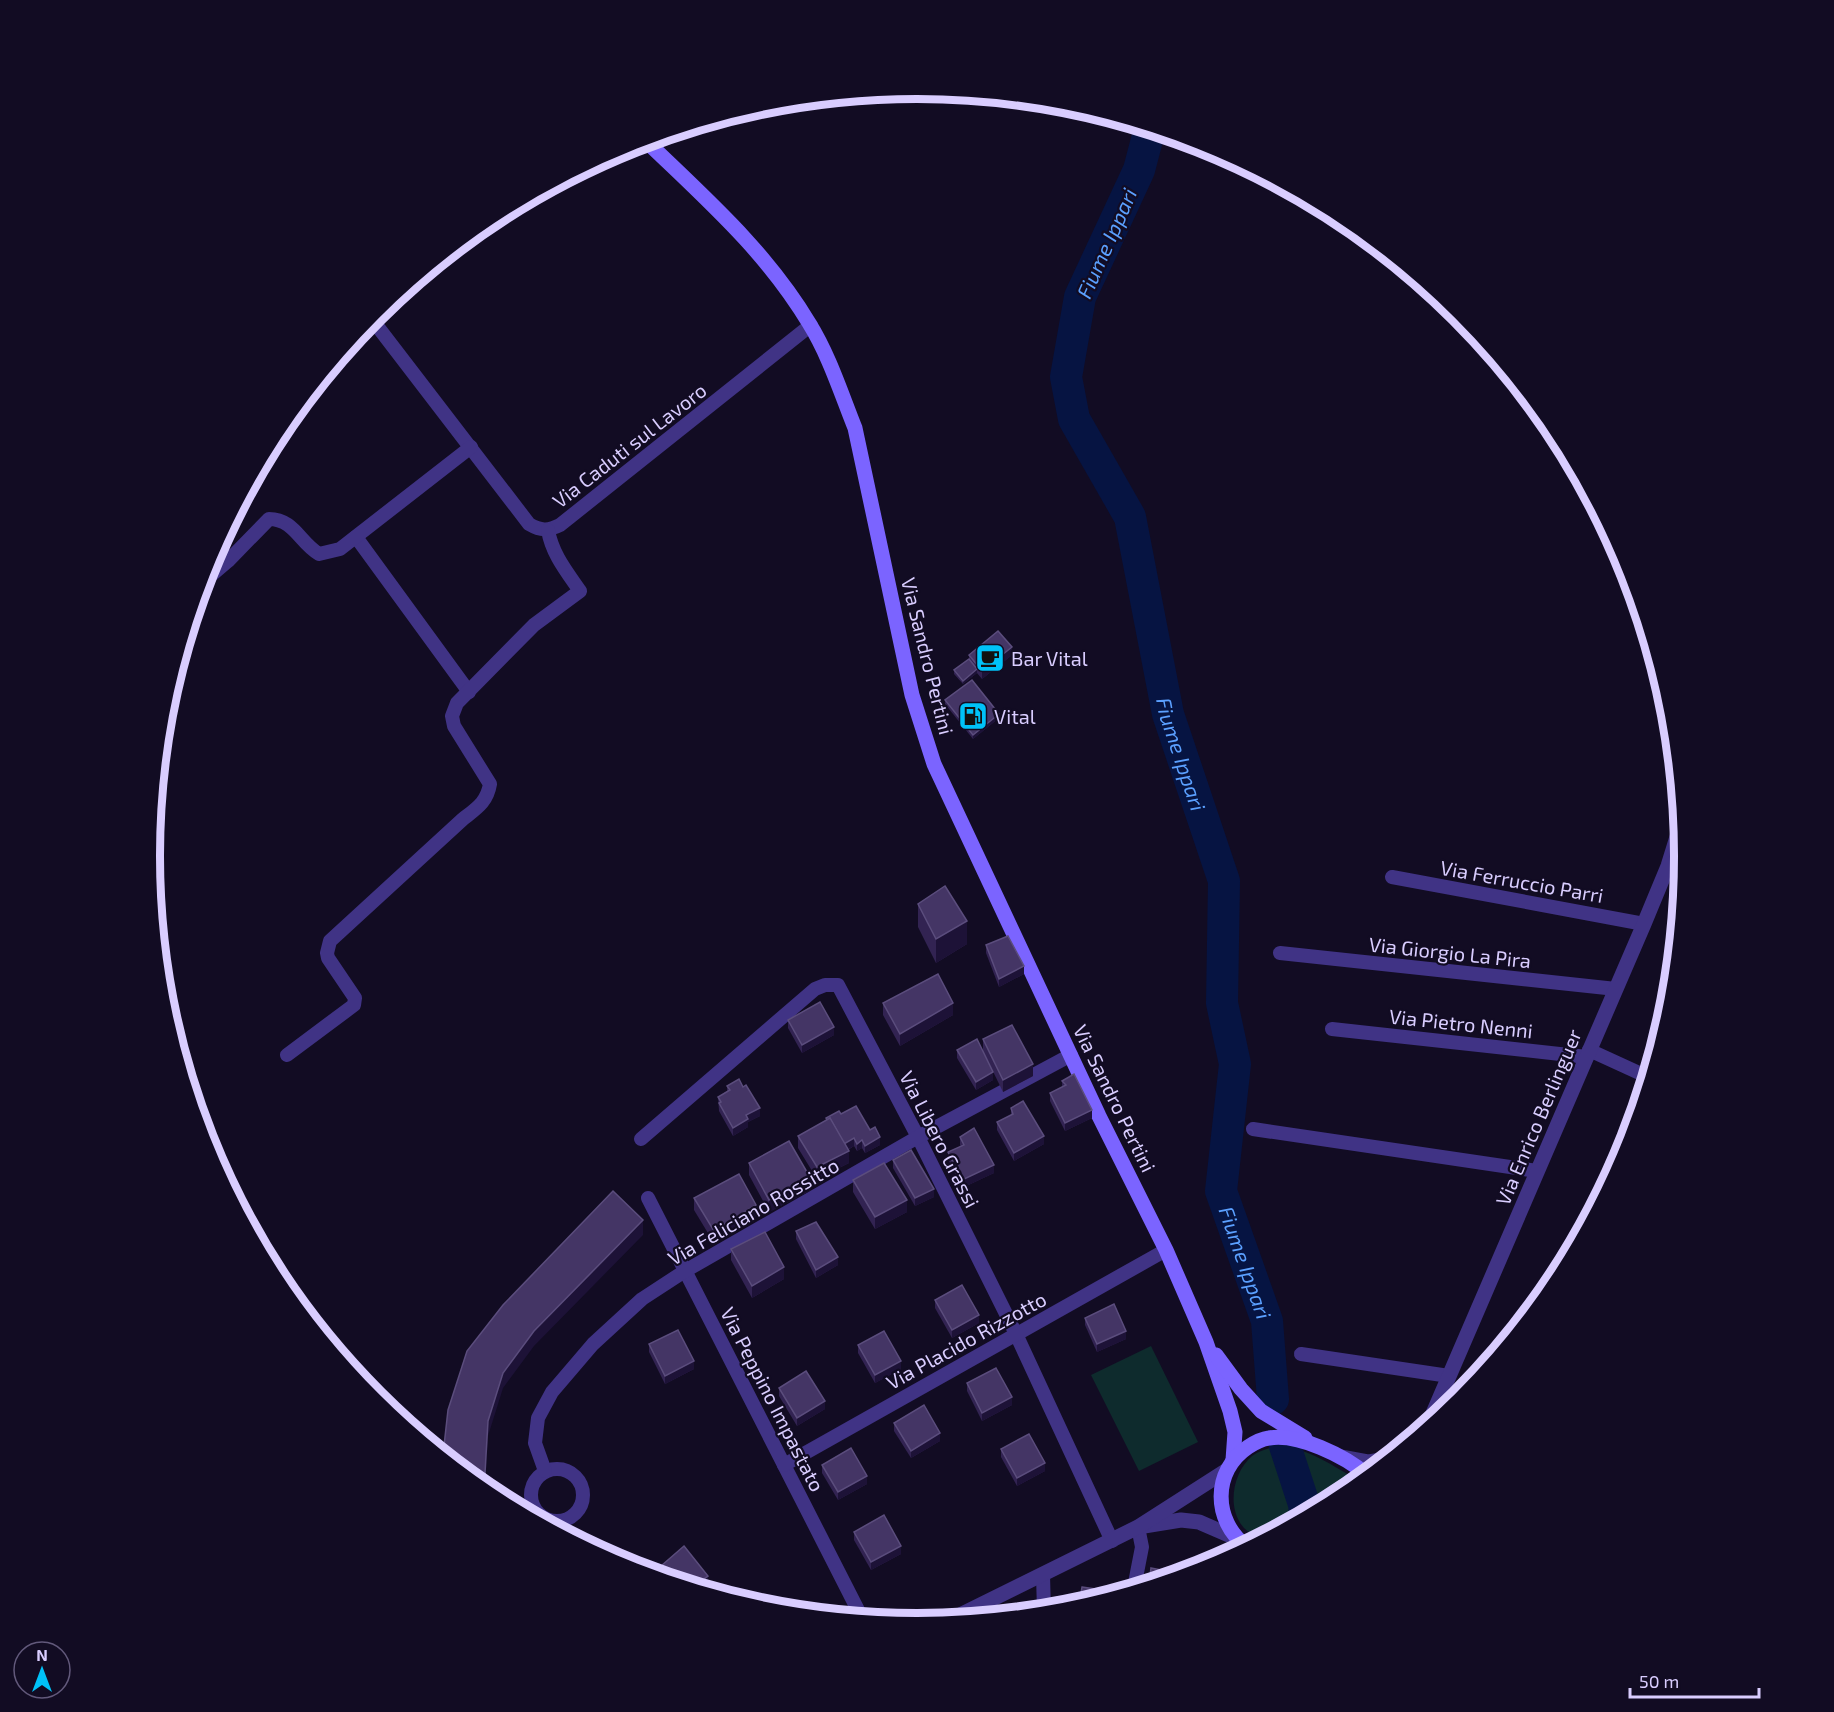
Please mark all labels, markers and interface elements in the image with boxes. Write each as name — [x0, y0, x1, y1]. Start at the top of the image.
water label: Fiume Ippari — [1071, 184, 1141, 302]
street label: Via Caduti sul Lavoro — [547, 378, 711, 512]
street label: Via Sandro Pertini — [897, 575, 959, 737]
cafe icon: Bar Vital — [974, 642, 1006, 674]
place label: Bar Vital — [1011, 646, 1088, 670]
water label: Fiume Ippari — [1153, 695, 1212, 814]
fuel station icon: Vital — [957, 700, 989, 732]
place label: Vital — [994, 704, 1036, 728]
street label: Via Ferruccio Parri — [1439, 855, 1605, 907]
street label: Via Giorgio La Pira — [1368, 932, 1532, 972]
street label: Via Pietro Nenni — [1388, 1004, 1534, 1042]
street label: Via Sandro Pertini — [1069, 1020, 1161, 1176]
street label: Via Enrico Berlinguer — [1490, 1025, 1586, 1209]
street label: Via Libero Grassi — [895, 1067, 985, 1211]
street label: Via Feliciano Rossitto — [663, 1152, 843, 1270]
water label: Fiume Ippari — [1215, 1203, 1278, 1322]
street label: Via Placido Rizzotto — [882, 1286, 1050, 1394]
street label: Via Peppino Impastato — [716, 1303, 830, 1495]
north arrow — [12, 1640, 72, 1700]
text: N — [36, 1645, 48, 1664]
scale bar — [1630, 1661, 1759, 1699]
text: 50 m — [1639, 1670, 1679, 1692]

